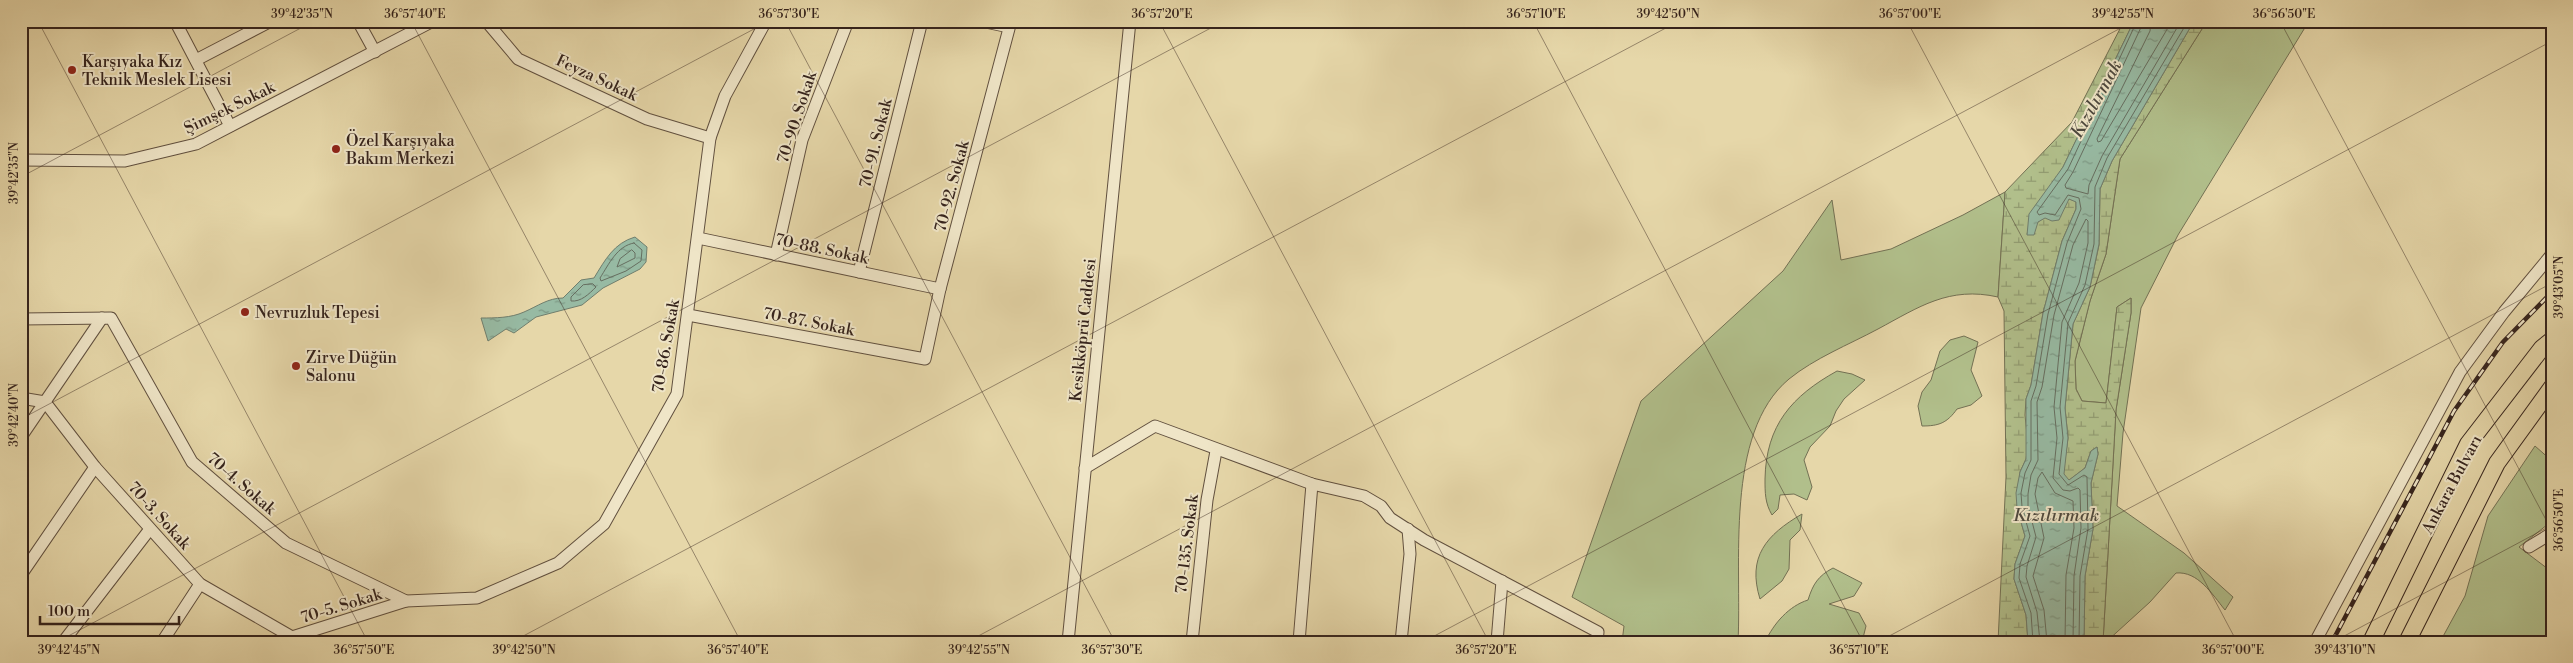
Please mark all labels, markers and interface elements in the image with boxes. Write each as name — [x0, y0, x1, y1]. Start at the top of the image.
text: 39°42'35"N — [271, 7, 333, 22]
text: 36°57'40"E — [384, 7, 446, 22]
text: 36°57'30"E — [759, 7, 819, 22]
text: 36°57'20"E — [1132, 7, 1193, 22]
text: 36°57'10"E — [1507, 7, 1565, 22]
text: 39°42'50"N — [1636, 7, 1700, 22]
text: 36°57'00"E — [1879, 7, 1941, 22]
text: 39°42'55"N — [2092, 7, 2154, 22]
text: 36°56'50"E — [2253, 7, 2315, 22]
street label: Feyza Sokak — [553, 50, 642, 106]
place label: Karşıyaka Kız Teknik Meslek Lisesi — [82, 52, 232, 90]
water label: Kızılırmak — [2065, 56, 2127, 143]
marker: Karşıyaka Kız Teknik Meslek Lisesi — [66, 64, 78, 76]
street label: 70-90. Sokak — [773, 67, 822, 166]
street label: Şimşek Sokak — [181, 77, 280, 139]
street label: 70-91. Sokak — [855, 95, 897, 190]
place label: Özel Karşıyaka Bakım Merkezi — [345, 129, 456, 169]
street label: 70-92. Sokak — [930, 137, 974, 234]
text: 39°42'35"N — [7, 142, 22, 204]
marker: Özel Karşıyaka Bakım Merkezi — [330, 143, 342, 155]
street label: 70-88. Sokak — [773, 229, 872, 269]
text: 39°43'05"N — [2552, 255, 2567, 318]
street label: Kesikköprü Caddesi — [1066, 257, 1100, 403]
street label: 70-86. Sokak — [648, 296, 684, 394]
place label: Nevruzluk Tepesi — [255, 303, 380, 323]
street label: 70-87. Sokak — [762, 303, 858, 341]
marker: Nevruzluk Tepesi — [239, 306, 251, 318]
place label: Zirve Düğün Salonu — [306, 348, 397, 386]
marker: Zirve Düğün Salonu — [290, 360, 302, 372]
text: 39°42'40"N — [7, 383, 22, 447]
street label: Ankara Bulvarı — [2417, 432, 2486, 538]
street label: 70-4. Sokak — [203, 448, 281, 520]
street label: 70-3. Sokak — [124, 478, 196, 555]
text: 36°56'50"E — [2552, 489, 2567, 551]
street label: 70-135. Sokak — [1171, 492, 1203, 595]
water label: Kızılırmak — [2013, 504, 2099, 527]
street label: 70-5. Sokak — [298, 584, 386, 628]
scale bar — [40, 593, 179, 625]
text: 100 m — [48, 602, 90, 621]
text: 39°42'45"N — [38, 643, 100, 658]
text: 36°57'50"E — [334, 643, 394, 658]
text: 39°42'50"N — [492, 643, 556, 658]
text: 36°57'40"E — [707, 643, 769, 658]
text: 39°42'55"N — [948, 643, 1010, 658]
text: 36°57'30"E — [1082, 643, 1142, 658]
text: 36°57'20"E — [1456, 643, 1517, 658]
text: 36°57'10"E — [1830, 643, 1888, 658]
text: 36°57'00"E — [2202, 643, 2264, 658]
text: 39°43'10"N — [2314, 643, 2376, 658]

